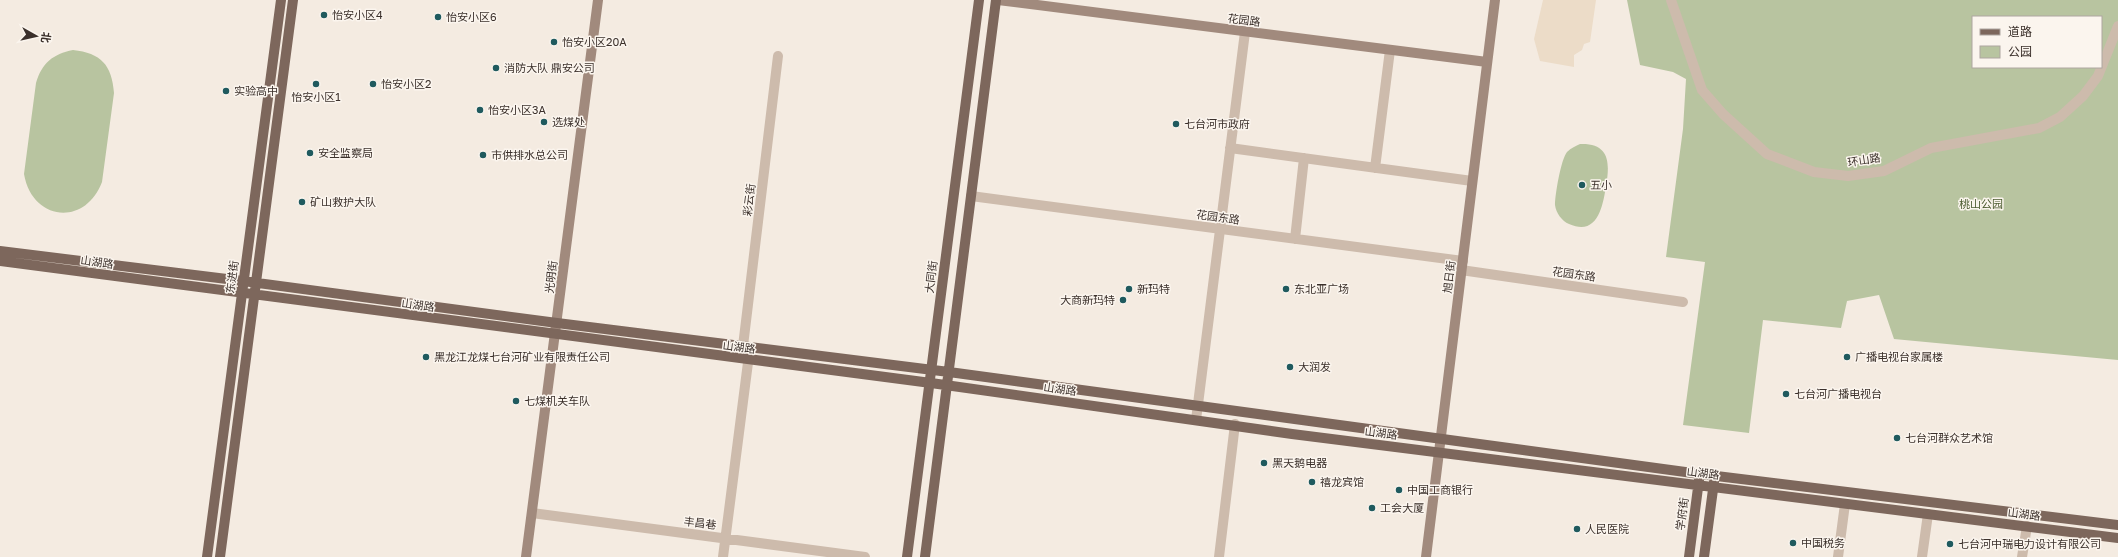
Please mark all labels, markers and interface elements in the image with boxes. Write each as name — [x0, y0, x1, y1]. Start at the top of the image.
place label: 怡安小区4 — [332, 8, 383, 21]
marker: 怡安小区4 — [319, 10, 329, 20]
place label: 怡安小区6 — [446, 10, 497, 23]
street label: 花园路 — [1227, 11, 1261, 28]
marker: 怡安小区6 — [433, 12, 443, 22]
north arrow — [16, 16, 56, 56]
legend — [1972, 16, 2102, 68]
text: 道路 — [2008, 24, 2032, 39]
text: 北 — [39, 31, 54, 44]
place label: 怡安小区20A — [562, 35, 627, 48]
marker: 怡安小区20A — [549, 37, 559, 47]
text: 公园 — [2008, 44, 2032, 59]
place label: 消防大队 鼎安公司 — [504, 61, 595, 74]
marker: 消防大队 鼎安公司 — [491, 63, 501, 73]
place label: 怡安小区2 — [381, 77, 431, 90]
marker: 怡安小区1 — [311, 79, 321, 89]
marker: 怡安小区2 — [368, 79, 378, 89]
place label: 实验高中 — [234, 84, 278, 97]
marker: 实验高中 — [221, 86, 231, 96]
place label: 怡安小区1 — [291, 90, 341, 103]
place label: 怡安小区3A — [488, 103, 546, 116]
marker: 怡安小区3A — [475, 105, 485, 115]
place label: 选煤处 — [552, 115, 585, 128]
marker: 选煤处 — [539, 117, 549, 127]
place label: 七台河市政府 — [1184, 117, 1250, 130]
marker: 七台河市政府 — [1171, 119, 1181, 129]
place label: 安全监察局 — [318, 146, 373, 159]
marker: 安全监察局 — [305, 148, 315, 158]
place label: 市供排水总公司 — [491, 148, 568, 161]
marker: 市供排水总公司 — [478, 150, 488, 160]
street label: 环山路 — [1847, 151, 1881, 169]
place label: 五小 — [1590, 178, 1612, 191]
marker: 五小 — [1577, 180, 1587, 190]
street label: 彩云街 — [740, 183, 757, 217]
place label: 矿山救护大队 — [310, 195, 376, 208]
marker: 矿山救护大队 — [297, 197, 307, 207]
park label: 桃山公园 — [1959, 197, 2003, 210]
street label: 花园东路 — [1195, 207, 1241, 226]
street label: 山湖路 — [80, 253, 114, 270]
street label: 东进街 — [223, 260, 240, 294]
street label: 光明街 — [542, 260, 559, 294]
street label: 大同街 — [922, 260, 939, 294]
street label: 旭日街 — [1440, 260, 1457, 294]
street label: 花园东路 — [1551, 264, 1597, 283]
place label: 新玛特 — [1137, 282, 1170, 295]
place label: 东北亚广场 — [1294, 282, 1349, 295]
marker: 新玛特 — [1124, 284, 1134, 294]
marker: 东北亚广场 — [1281, 284, 1291, 294]
place label: 大商新玛特 — [1060, 293, 1115, 306]
marker: 大商新玛特 — [1118, 295, 1128, 305]
street label: 山湖路 — [401, 296, 435, 313]
street label: 山湖路 — [722, 338, 756, 355]
place label: 黑龙江龙煤七台河矿业有限责任公司 — [434, 350, 610, 363]
place label: 广播电视台家属楼 — [1855, 350, 1943, 363]
marker: 黑龙江龙煤七台河矿业有限责任公司 — [421, 352, 431, 362]
marker: 广播电视台家属楼 — [1842, 352, 1852, 362]
place label: 大润发 — [1298, 360, 1331, 373]
marker: 大润发 — [1285, 362, 1295, 372]
street label: 山湖路 — [1043, 380, 1077, 397]
place label: 七台河广播电视台 — [1794, 387, 1882, 400]
marker: 七台河广播电视台 — [1781, 389, 1791, 399]
place label: 七煤机关车队 — [524, 394, 590, 407]
marker: 七煤机关车队 — [511, 396, 521, 406]
street label: 山湖路 — [1364, 424, 1398, 441]
place label: 七台河群众艺术馆 — [1905, 431, 1993, 444]
marker: 七台河群众艺术馆 — [1892, 433, 1902, 443]
place label: 黑天鹅电器 — [1272, 456, 1327, 469]
marker: 黑天鹅电器 — [1259, 458, 1269, 468]
street label: 山湖路 — [1686, 464, 1720, 481]
place label: 禧龙宾馆 — [1320, 475, 1364, 488]
marker: 禧龙宾馆 — [1307, 477, 1317, 487]
place label: 中国工商银行 — [1407, 483, 1473, 496]
marker: 中国工商银行 — [1394, 485, 1404, 495]
street label: 学府街 — [1673, 497, 1690, 531]
place label: 工会大厦 — [1380, 501, 1424, 514]
marker: 工会大厦 — [1367, 503, 1377, 513]
street label: 山湖路 — [2007, 505, 2041, 522]
street label: 丰昌巷 — [683, 514, 717, 531]
place label: 人民医院 — [1585, 522, 1629, 535]
marker: 人民医院 — [1572, 524, 1582, 534]
place label: 中国税务 — [1801, 536, 1845, 549]
place label: 七台河中瑞电力设计有限公司 — [1958, 537, 2101, 550]
marker: 中国税务 — [1788, 538, 1798, 548]
marker: 七台河中瑞电力设计有限公司 — [1945, 539, 1955, 549]

